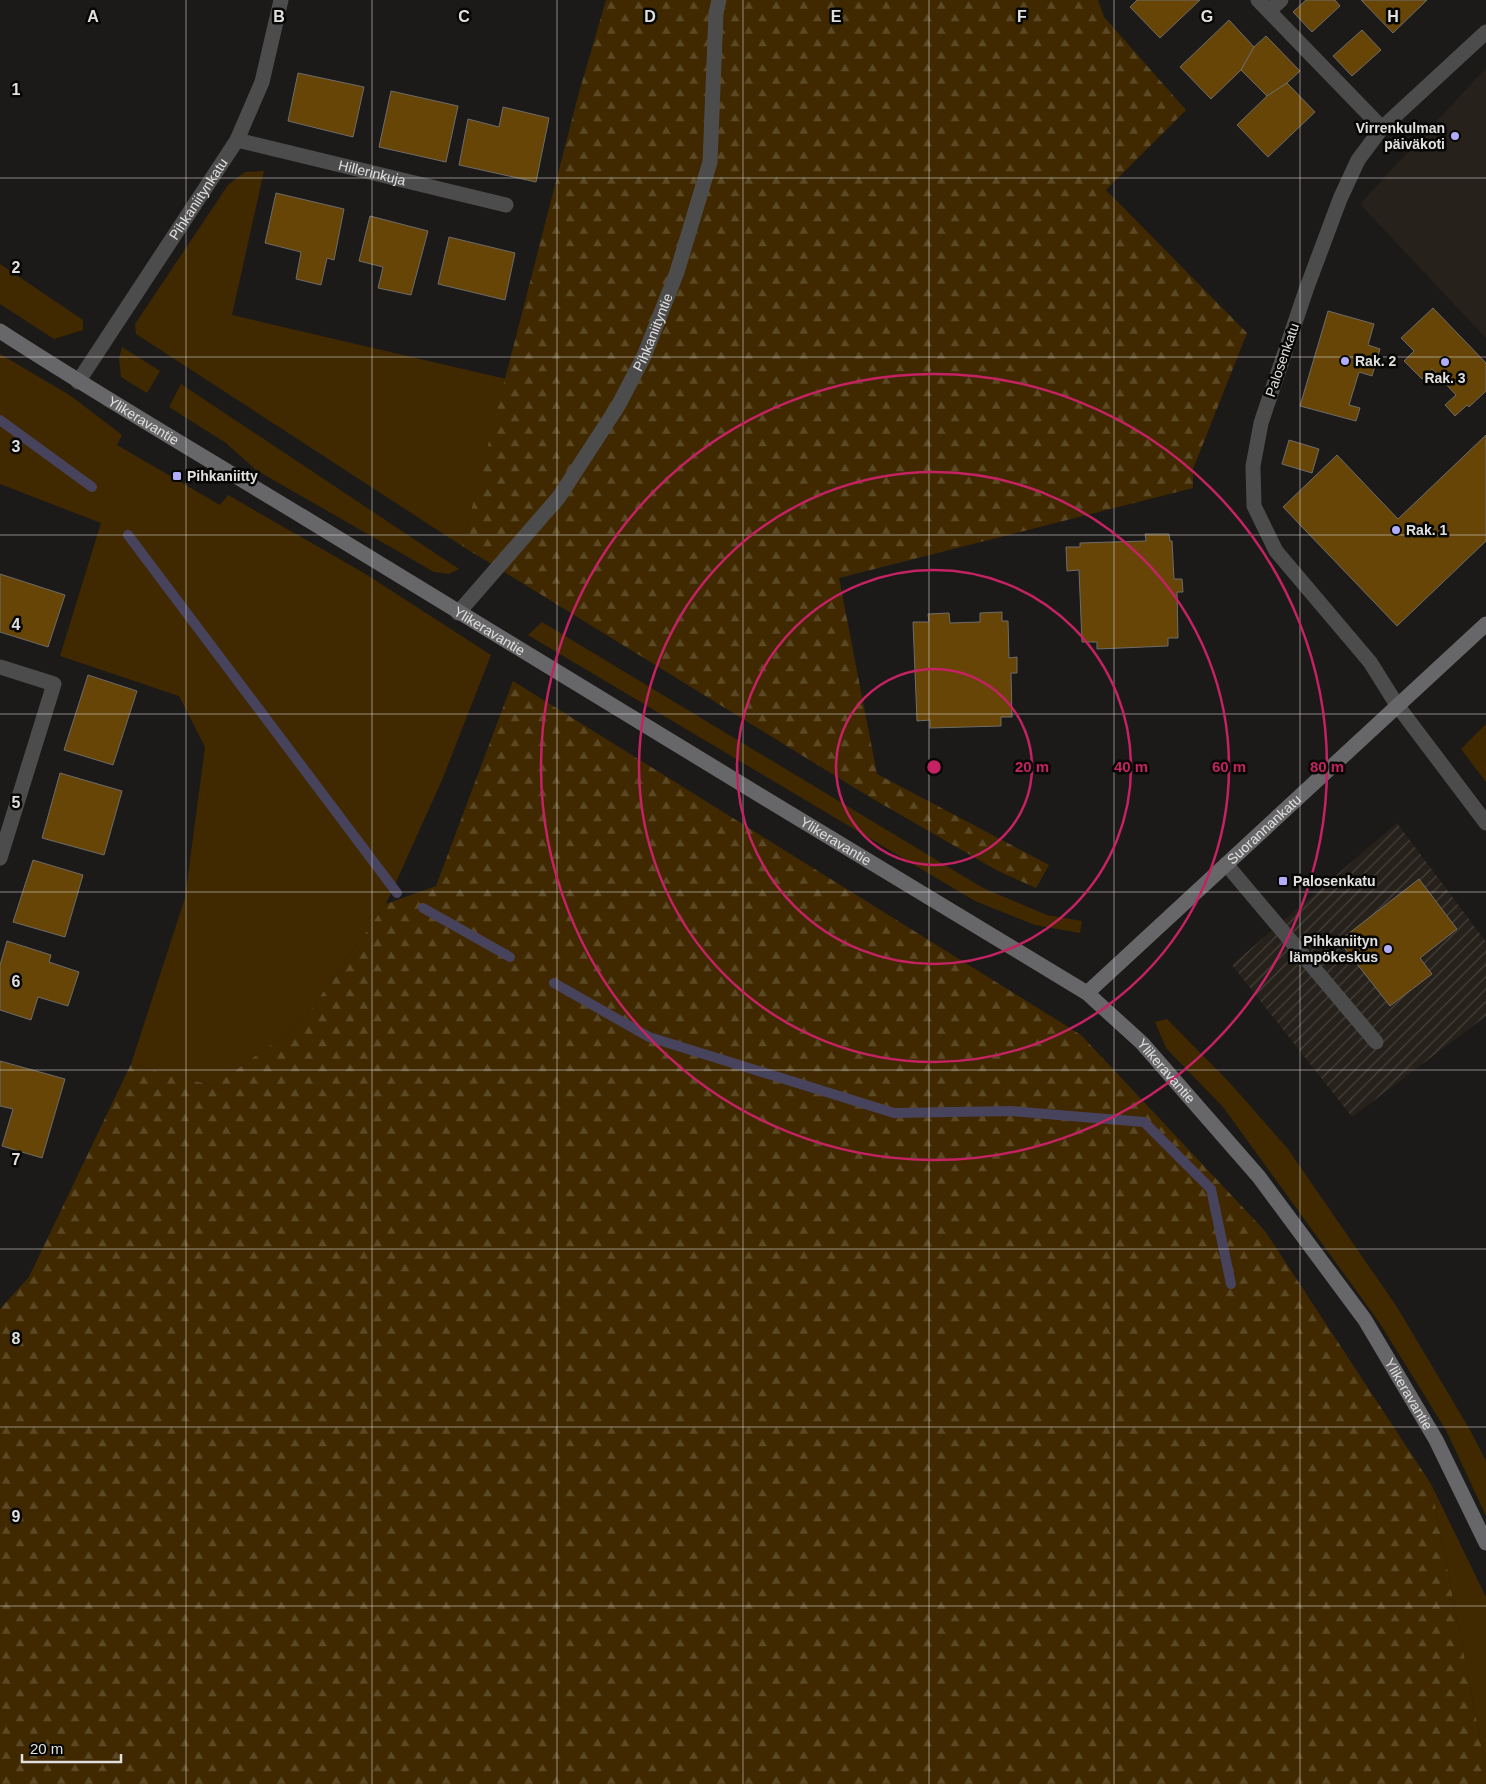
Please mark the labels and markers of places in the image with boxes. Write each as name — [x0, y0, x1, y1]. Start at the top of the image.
place label: Virrenkulman päiväkoti — [1356, 120, 1445, 152]
marker: Virrenkulman päiväkoti — [1449, 130, 1461, 142]
place label: Rak. 2 — [1355, 353, 1396, 369]
marker: Rak. 2 — [1339, 355, 1351, 367]
marker: Rak. 3 — [1439, 356, 1451, 368]
place label: Rak. 3 — [1424, 370, 1466, 386]
place label: Pihkaniitty — [187, 468, 258, 484]
marker: Pihkaniitty — [171, 470, 183, 482]
place label: Rak. 1 — [1406, 522, 1447, 538]
marker: Rak. 1 — [1390, 524, 1402, 536]
centre of rings — [925, 758, 943, 776]
place label: Palosenkatu — [1293, 873, 1375, 889]
marker: Palosenkatu — [1277, 875, 1289, 887]
place label: Pihkaniityn lämpökeskus — [1289, 933, 1378, 965]
marker: Pihkaniityn lämpökeskus — [1382, 943, 1394, 955]

